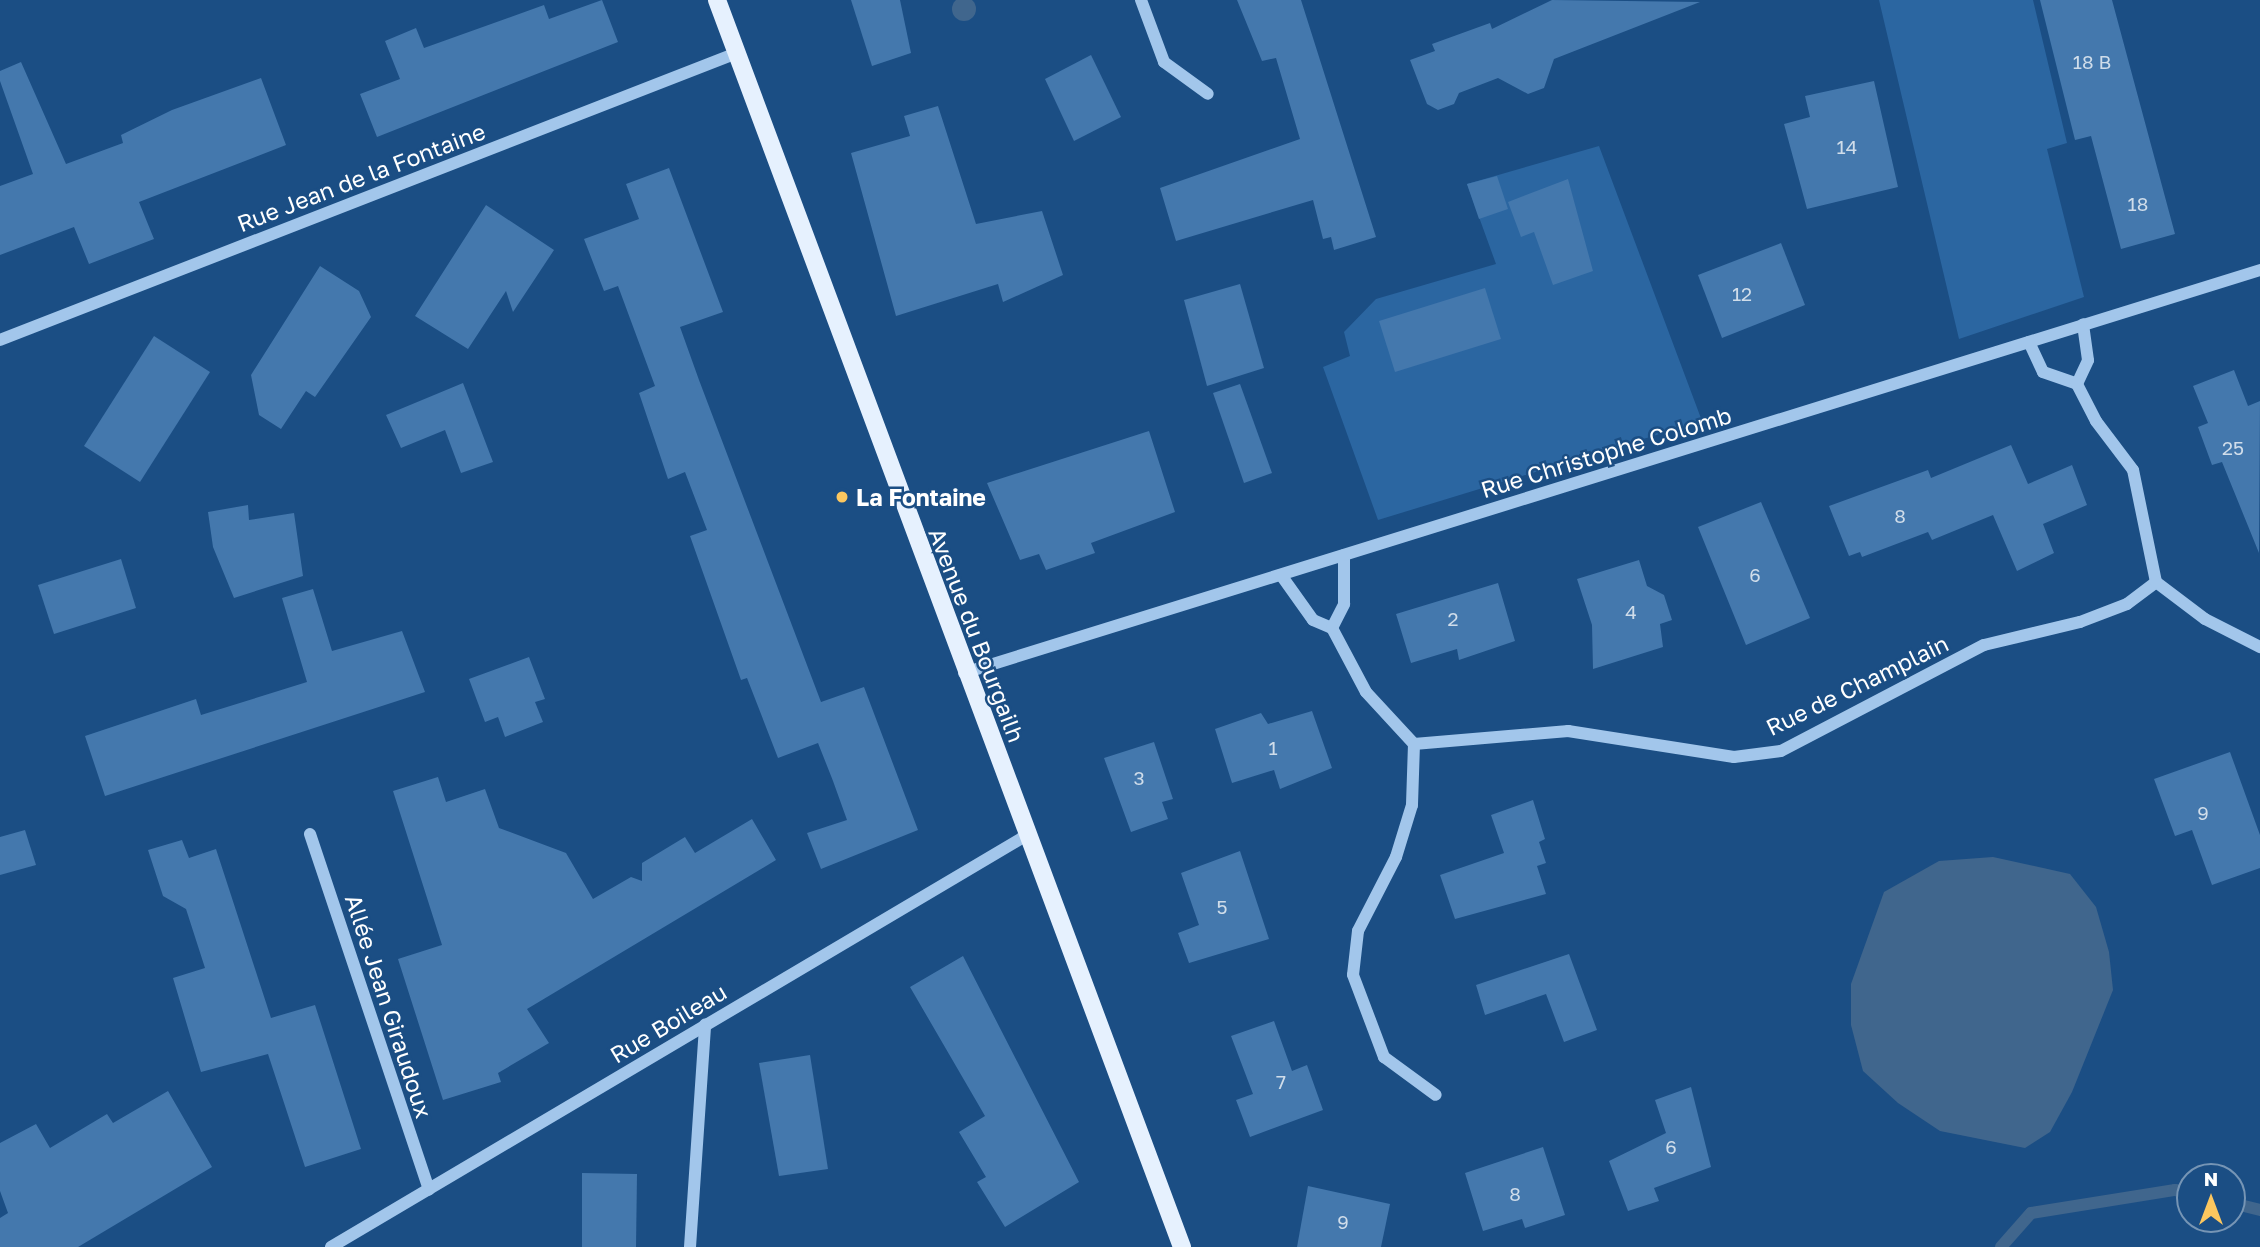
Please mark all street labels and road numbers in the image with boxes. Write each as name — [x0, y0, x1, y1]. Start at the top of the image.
street label: Rue Jean de la Fontaine — [233, 117, 489, 237]
street label: Rue Christophe Colomb — [1477, 401, 1735, 503]
street label: Avenue du Bourgailh — [923, 524, 1031, 746]
street label: Rue de Champlain — [1761, 629, 1953, 741]
street label: Allée Jean Giraudoux — [340, 891, 438, 1121]
street label: Rue Boileau — [605, 977, 731, 1069]

